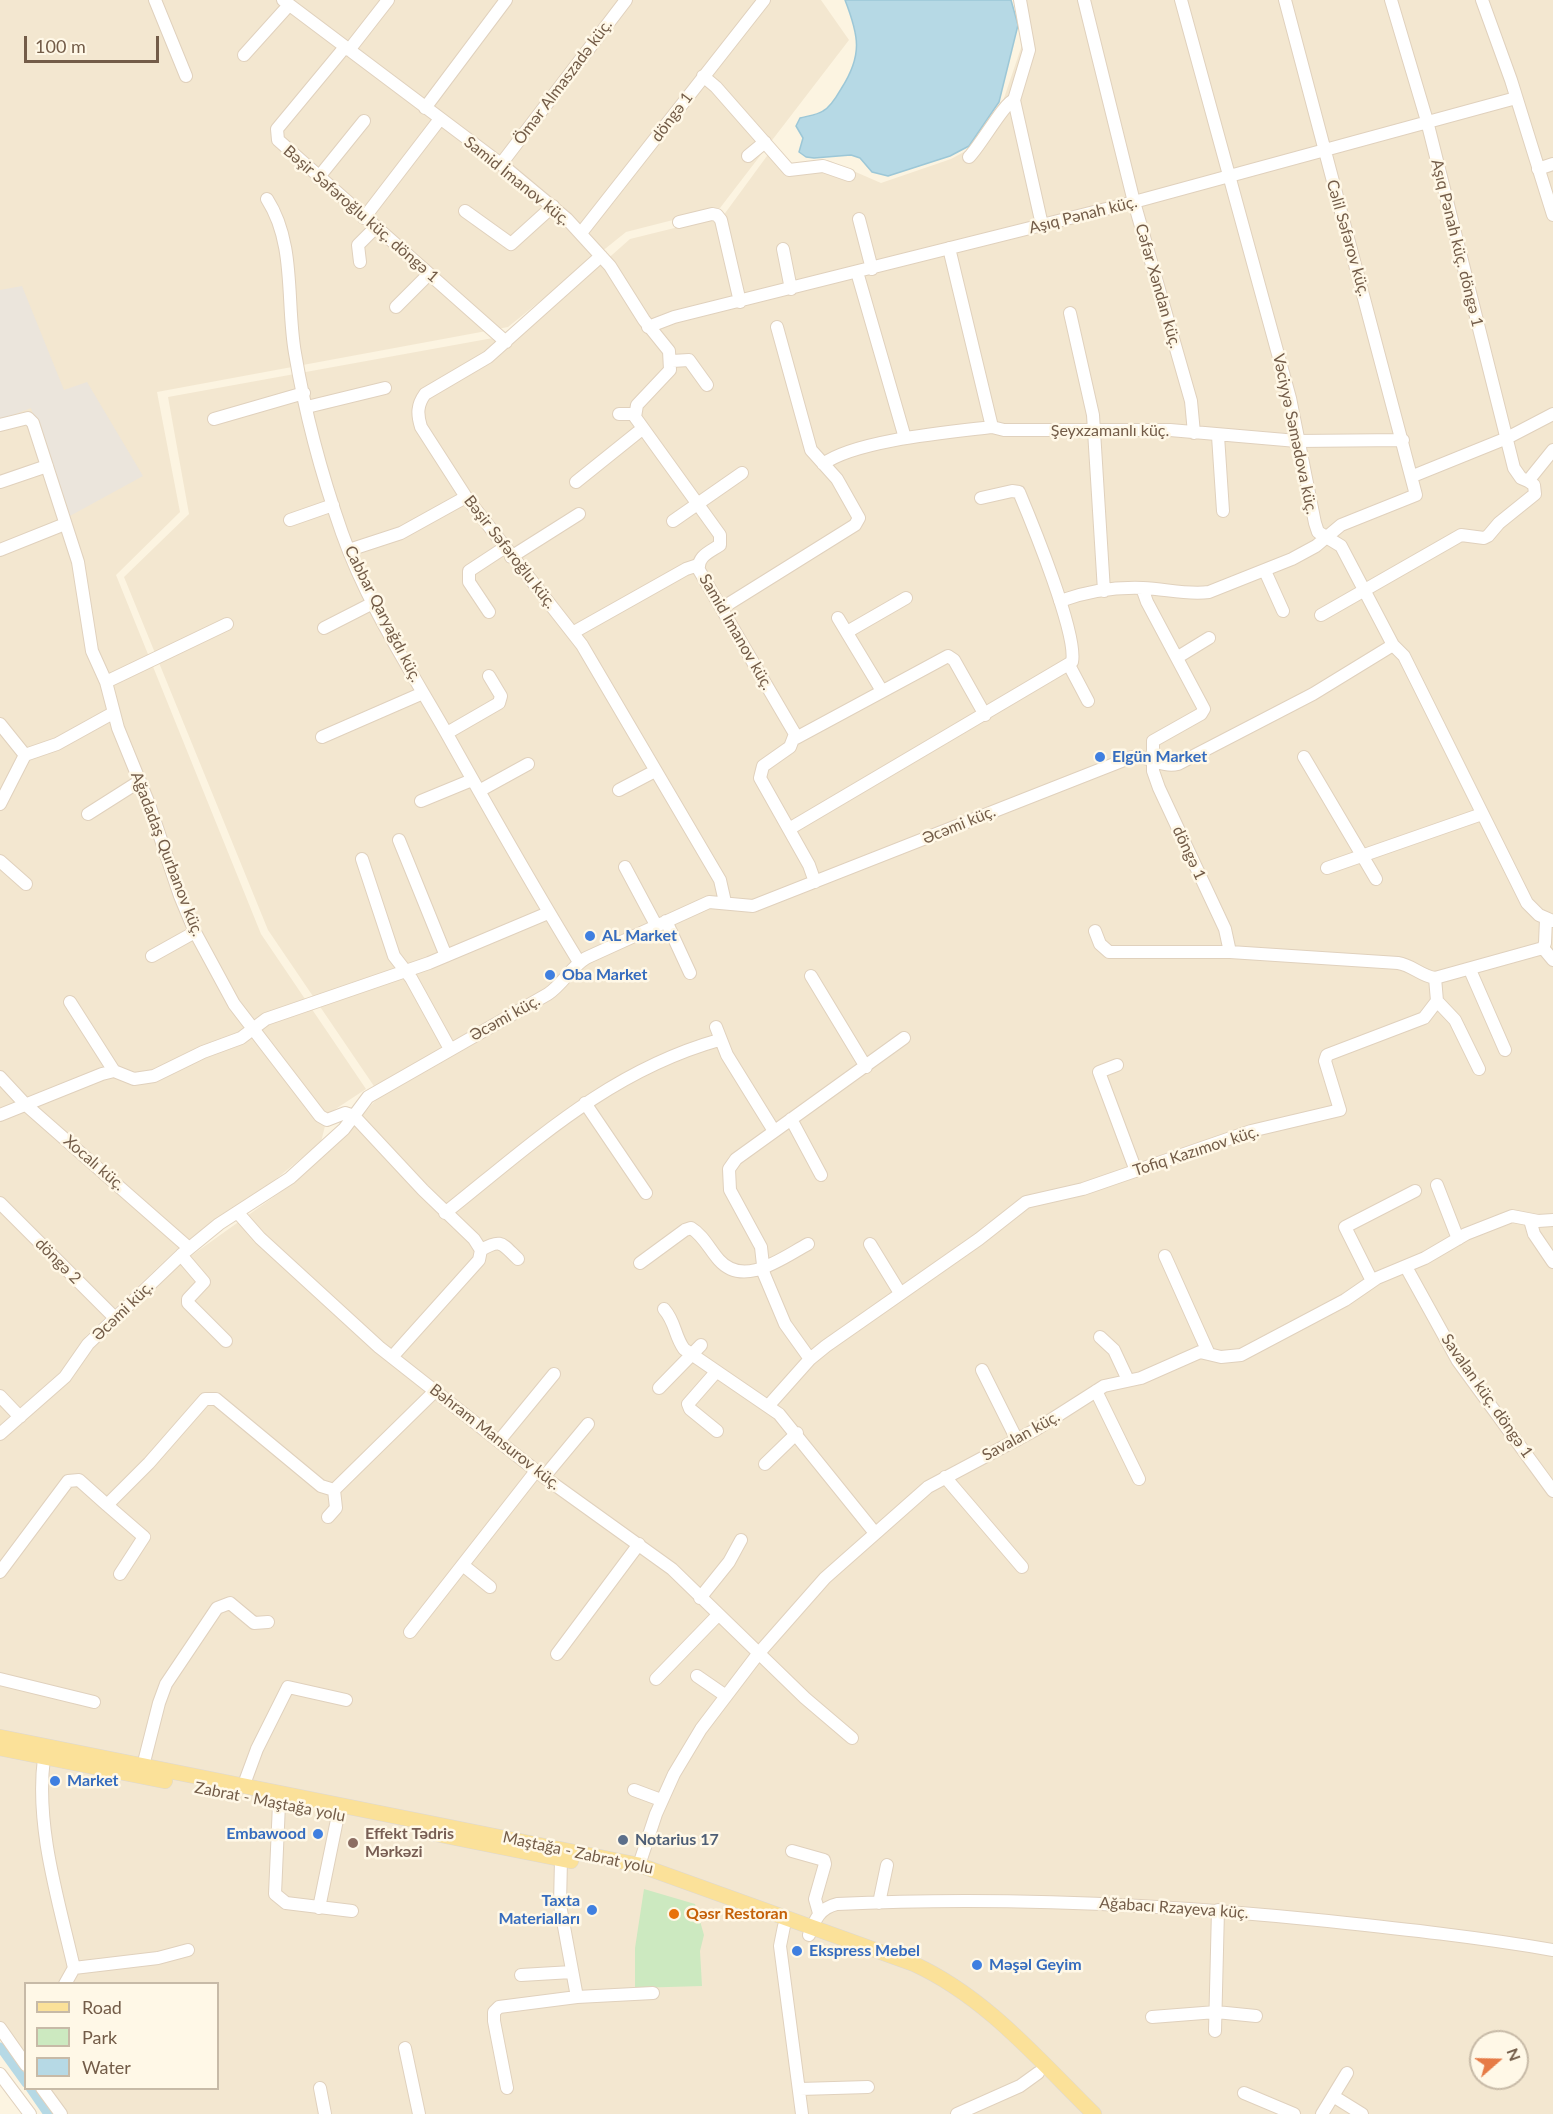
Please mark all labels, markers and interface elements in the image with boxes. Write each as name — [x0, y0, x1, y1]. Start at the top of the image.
street label: Ömər Almaszadə küç. — [510, 16, 616, 148]
scale bar — [27, 24, 162, 62]
text: 100 m — [35, 35, 86, 57]
street label: döngə 1 — [647, 88, 697, 146]
street label: Samid İmanov küç. — [460, 132, 574, 230]
street label: Bəşir Səfəroğlu küç. döngə 1 — [279, 141, 443, 287]
street label: Aşıq Pənah küç. döngə 1 — [1427, 157, 1487, 329]
street label: Cəlil Səfərov küç. — [1322, 177, 1374, 299]
street label: Aşıq Pənah küç. — [1027, 192, 1139, 238]
street label: Cəfər Xəndan küç. — [1131, 222, 1185, 350]
street label: Vəciyyə Səmədova küç. — [1269, 352, 1321, 516]
street label: Şeyxzamanlı küç. — [1051, 421, 1169, 441]
street label: Bəşir Səfəroğlu küç. — [460, 492, 560, 612]
street label: Cabbar Qaryağdı küç. — [340, 543, 426, 685]
street label: Samid İmanov küç. — [695, 571, 777, 693]
place label: Elgün Market — [1112, 747, 1207, 767]
marker: Elgün Market — [1093, 750, 1107, 764]
street label: Ağadadaş Qurbanov küç. — [127, 769, 207, 939]
street label: Əcəmi küç. — [920, 802, 998, 848]
street label: döngə 1 — [1168, 823, 1210, 883]
place label: AL Market — [602, 926, 677, 946]
marker: AL Market — [583, 929, 597, 943]
place label: Oba Market — [562, 965, 647, 985]
marker: Oba Market — [543, 968, 557, 982]
street label: Əcəmi küç. — [467, 991, 543, 1045]
street label: Tofiq Kazımov küç. — [1131, 1122, 1261, 1180]
street label: Xocalı küç. — [60, 1131, 128, 1195]
street label: döngə 2 — [31, 1234, 85, 1288]
street label: Əcəmi küç. — [89, 1277, 157, 1345]
street label: Savalan küç. döngə 1 — [1437, 1330, 1537, 1462]
street label: Bəhram Mansurov küç. — [426, 1380, 564, 1494]
street label: Savalan küç. — [979, 1407, 1063, 1465]
place label: Market — [67, 1771, 119, 1791]
marker: Market — [48, 1774, 62, 1788]
street label: Zabrat - Maştağa yolu — [193, 1778, 347, 1826]
place label: Embawood — [226, 1824, 306, 1844]
place label: Effekt Tədris Mərkəzi — [365, 1824, 454, 1862]
marker: Embawood — [311, 1827, 325, 1841]
street label: Maştağa - Zabrat yolu — [501, 1828, 655, 1878]
place label: Notarius 17 — [635, 1830, 719, 1850]
marker: Notarius 17 — [616, 1833, 630, 1847]
marker: Effekt Tədris Mərkəzi — [346, 1836, 360, 1850]
place label: Taxta Materialları — [498, 1891, 580, 1929]
street label: Ağabacı Rzayeva küç. — [1099, 1893, 1249, 1923]
marker: Taxta Materialları — [585, 1903, 599, 1917]
place label: Qəsr Restoran — [686, 1904, 788, 1924]
marker: Qəsr Restoran — [667, 1907, 681, 1921]
place label: Ekspress Mebel — [809, 1941, 920, 1961]
marker: Ekspress Mebel — [790, 1944, 804, 1958]
place label: Məşəl Geyim — [989, 1955, 1082, 1975]
marker: Məşəl Geyim — [970, 1958, 984, 1972]
legend — [24, 1982, 219, 2090]
text: Road — [82, 1996, 122, 2018]
text: Park — [82, 2026, 117, 2048]
north arrow — [1469, 2030, 1529, 2090]
text: N — [1503, 2045, 1526, 2063]
text: Water — [82, 2056, 131, 2078]

